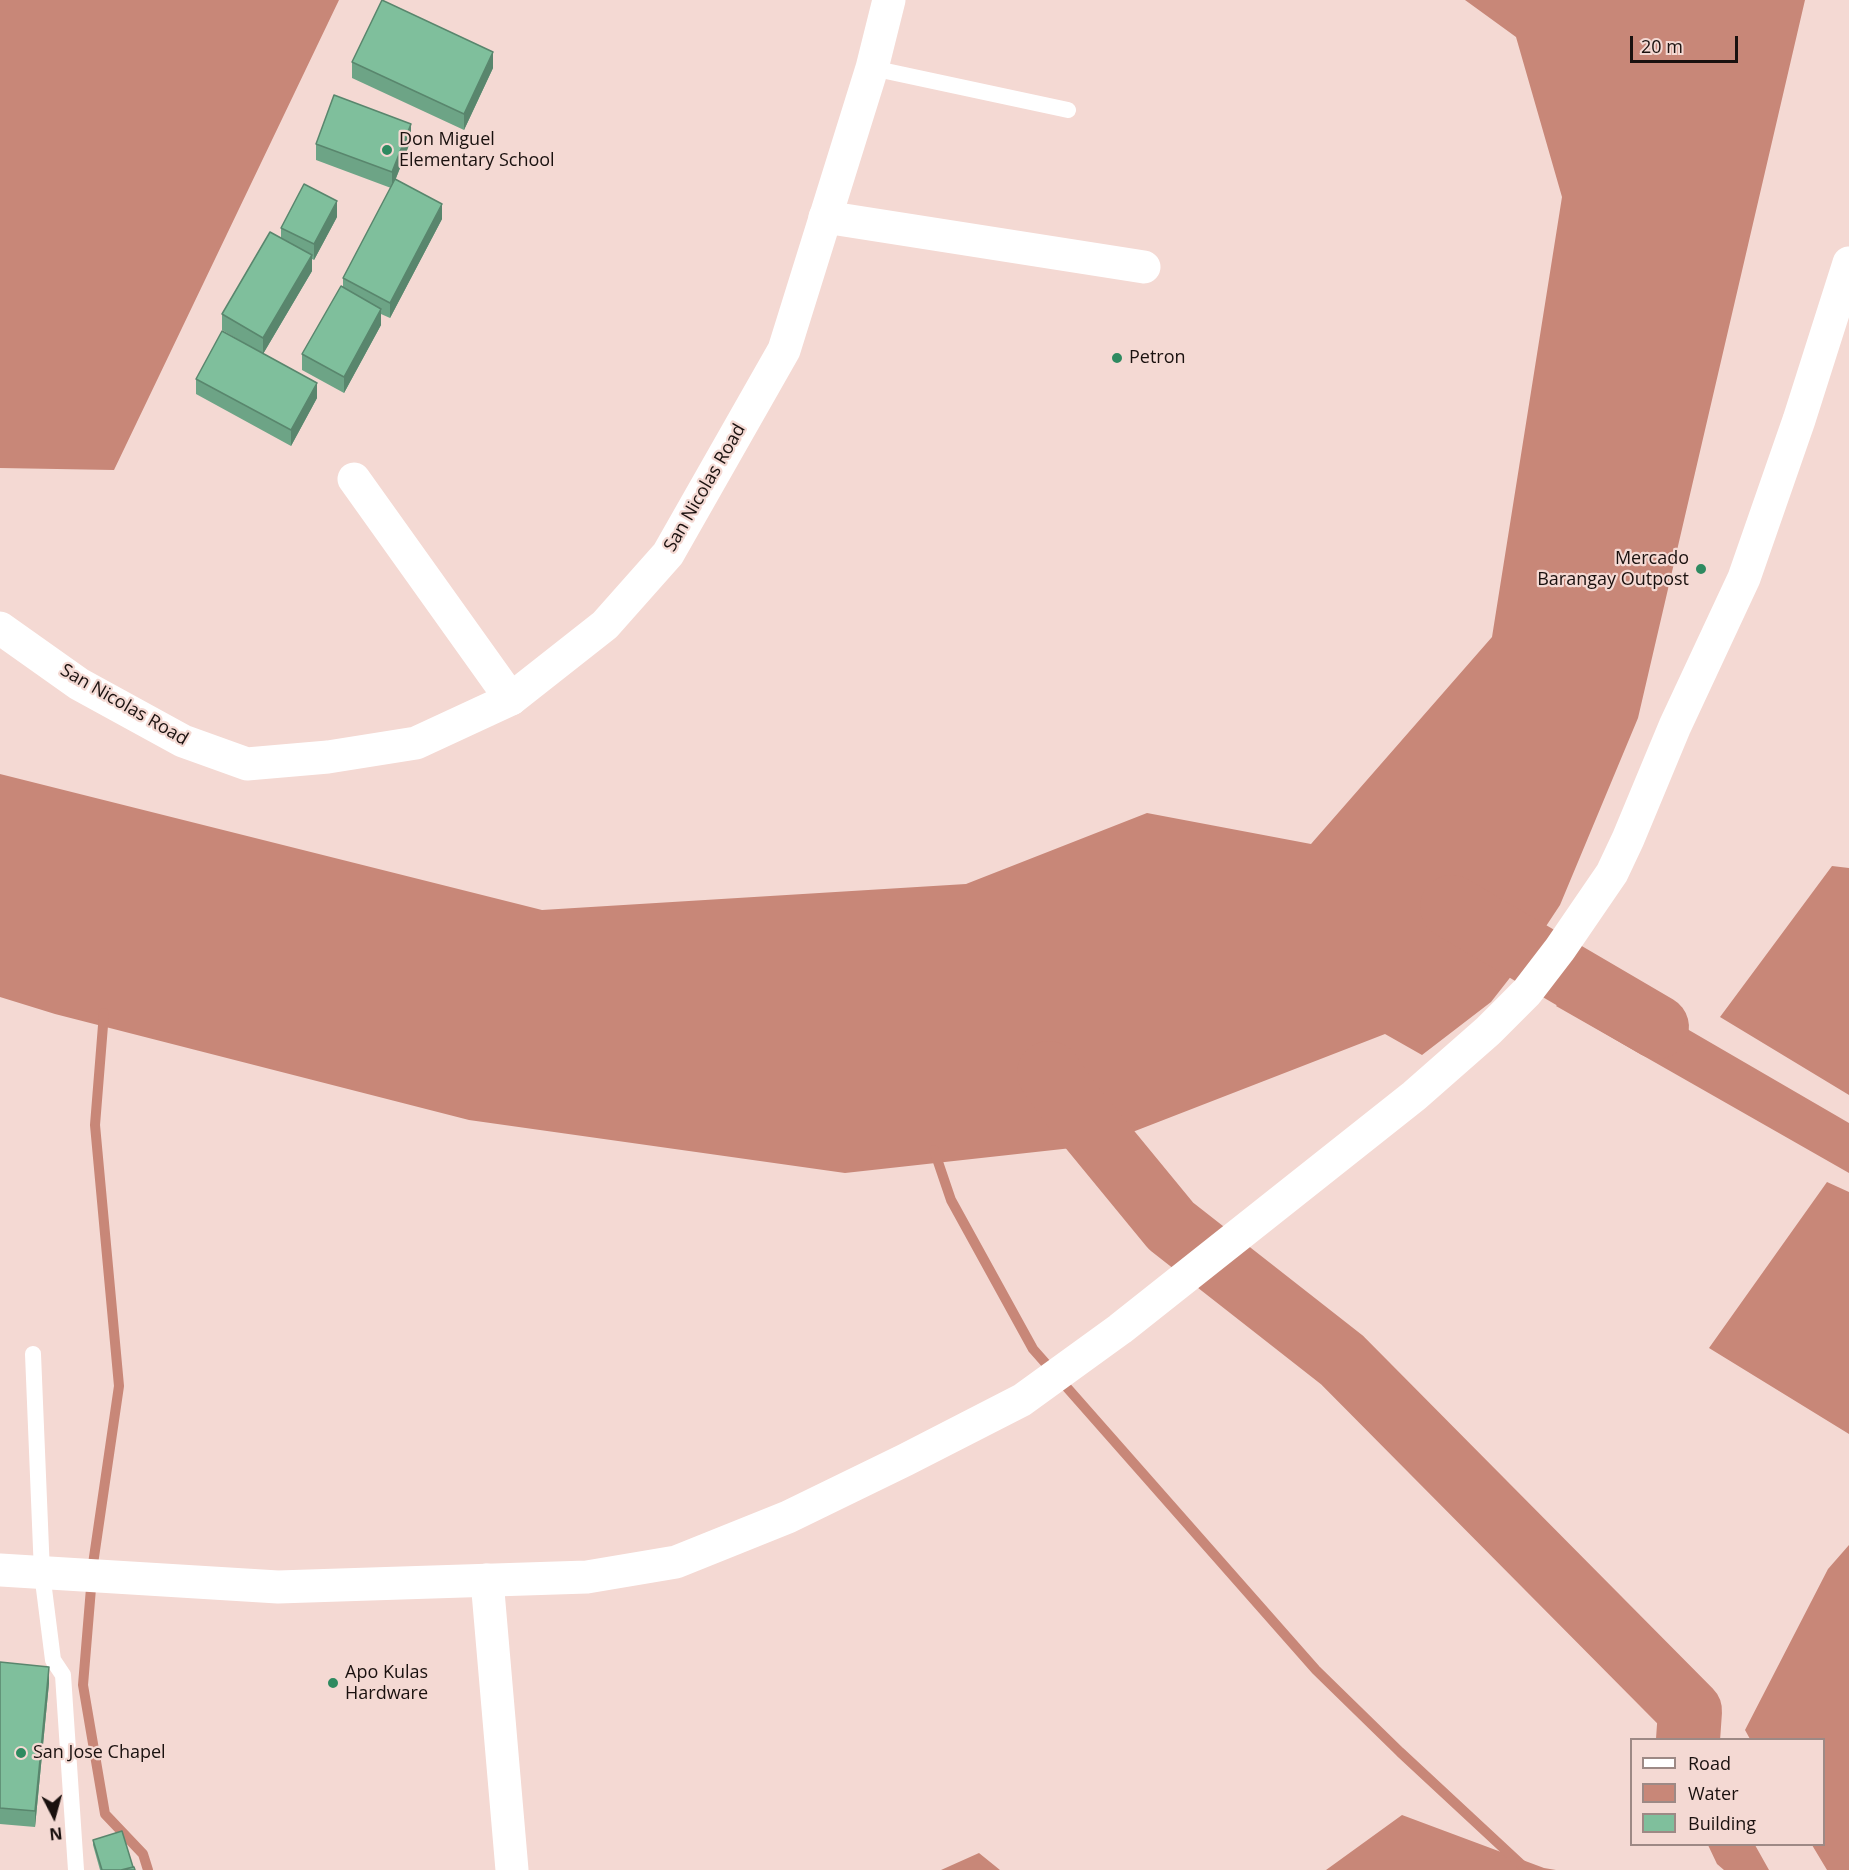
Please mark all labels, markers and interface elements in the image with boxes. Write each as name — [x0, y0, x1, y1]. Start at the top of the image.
scale bar — [1633, 24, 1741, 62]
text: 20 m — [1641, 34, 1683, 58]
place label: Don Miguel Elementary School — [399, 129, 555, 172]
marker: Don Miguel Elementary School — [380, 143, 394, 157]
place label: Petron — [1129, 347, 1186, 369]
marker: Petron — [1110, 351, 1124, 365]
street label: San Nicolas Road — [660, 420, 750, 556]
place label: Mercado Barangay Outpost — [1537, 548, 1689, 590]
marker: Mercado Barangay Outpost — [1694, 562, 1708, 576]
street label: San Nicolas Road — [56, 660, 192, 750]
place label: Apo Kulas Hardware — [345, 1662, 428, 1704]
marker: Apo Kulas Hardware — [326, 1676, 340, 1690]
legend — [1630, 1738, 1825, 1846]
place label: San Jose Chapel — [33, 1742, 166, 1764]
marker: San Jose Chapel — [14, 1746, 28, 1760]
text: Road — [1688, 1751, 1731, 1775]
text: Water — [1688, 1781, 1739, 1805]
north arrow — [24, 1786, 84, 1846]
text: Building — [1688, 1811, 1756, 1835]
text: N — [48, 1822, 64, 1846]

